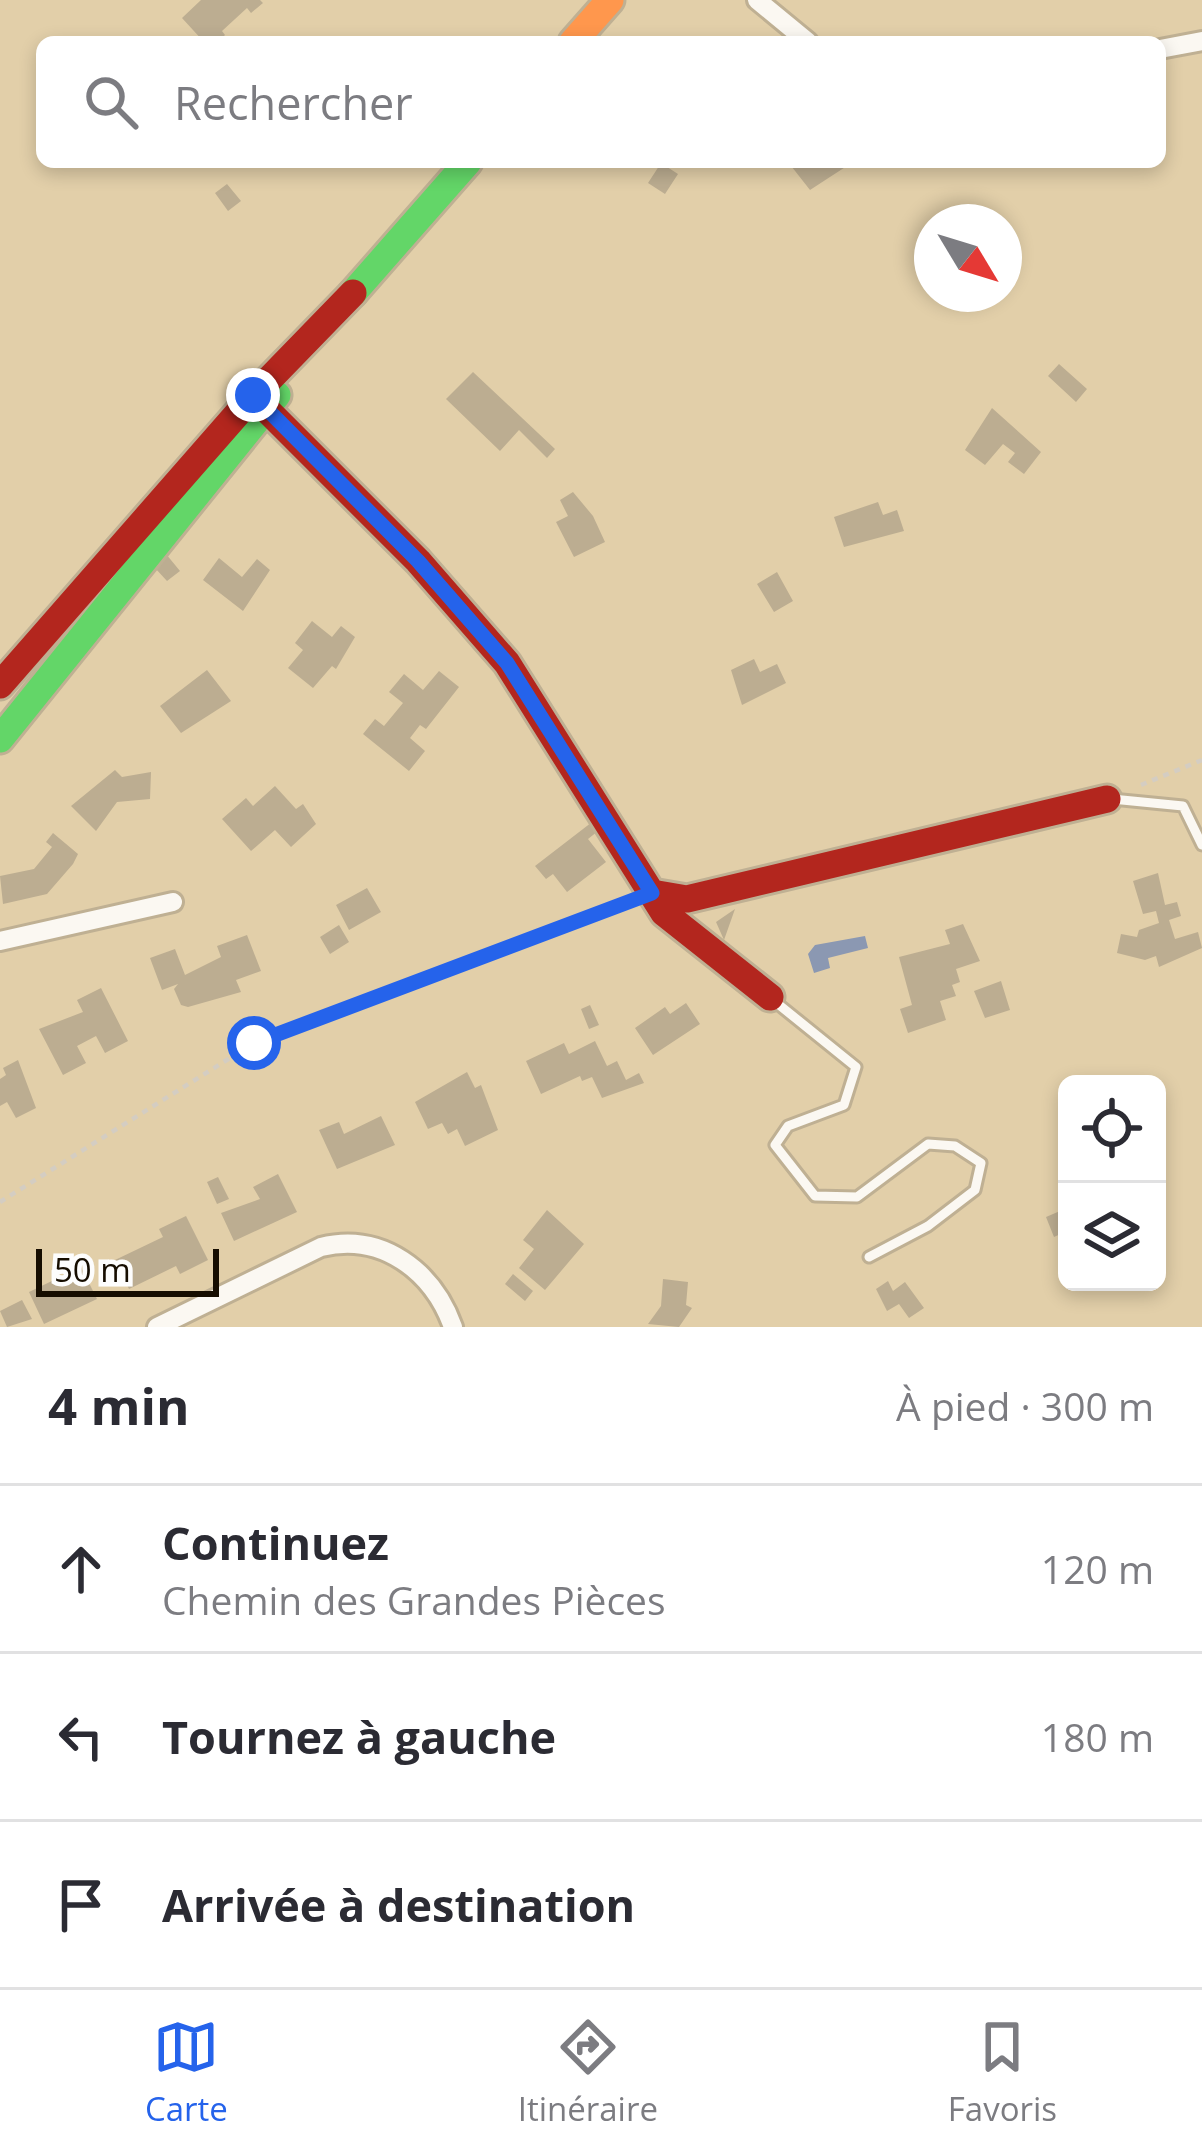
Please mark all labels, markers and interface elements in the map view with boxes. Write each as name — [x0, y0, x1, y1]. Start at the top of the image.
search box — [36, 36, 1166, 168]
icon: search — [78, 69, 144, 135]
text: Rechercher — [174, 72, 413, 133]
north arrow — [914, 204, 1022, 312]
route end — [226, 368, 280, 422]
route start — [227, 1016, 281, 1070]
map controls — [1058, 1075, 1166, 1291]
button: locate — [1058, 1075, 1166, 1183]
button: layers — [1058, 1183, 1166, 1291]
scale bar — [36, 1243, 219, 1296]
text: 50 m — [54, 1247, 131, 1292]
text: 4 min — [48, 1370, 190, 1440]
text: À pied · 300 m — [896, 1379, 1154, 1432]
text: Continuez — [162, 1512, 389, 1573]
icon: ahead — [48, 1536, 114, 1602]
text: 120 m — [1041, 1542, 1154, 1595]
text: Chemin des Grandes Pièces — [162, 1573, 666, 1626]
icon: left — [48, 1704, 114, 1770]
text: Tournez à gauche — [162, 1706, 556, 1767]
text: 180 m — [1041, 1710, 1154, 1763]
icon: arrive — [48, 1872, 114, 1938]
text: Arrivée à destination — [162, 1874, 635, 1935]
tab: Carte — [145, 2014, 228, 2131]
tab: Itinéraire — [518, 2014, 658, 2131]
tab: Favoris — [948, 2014, 1057, 2131]

